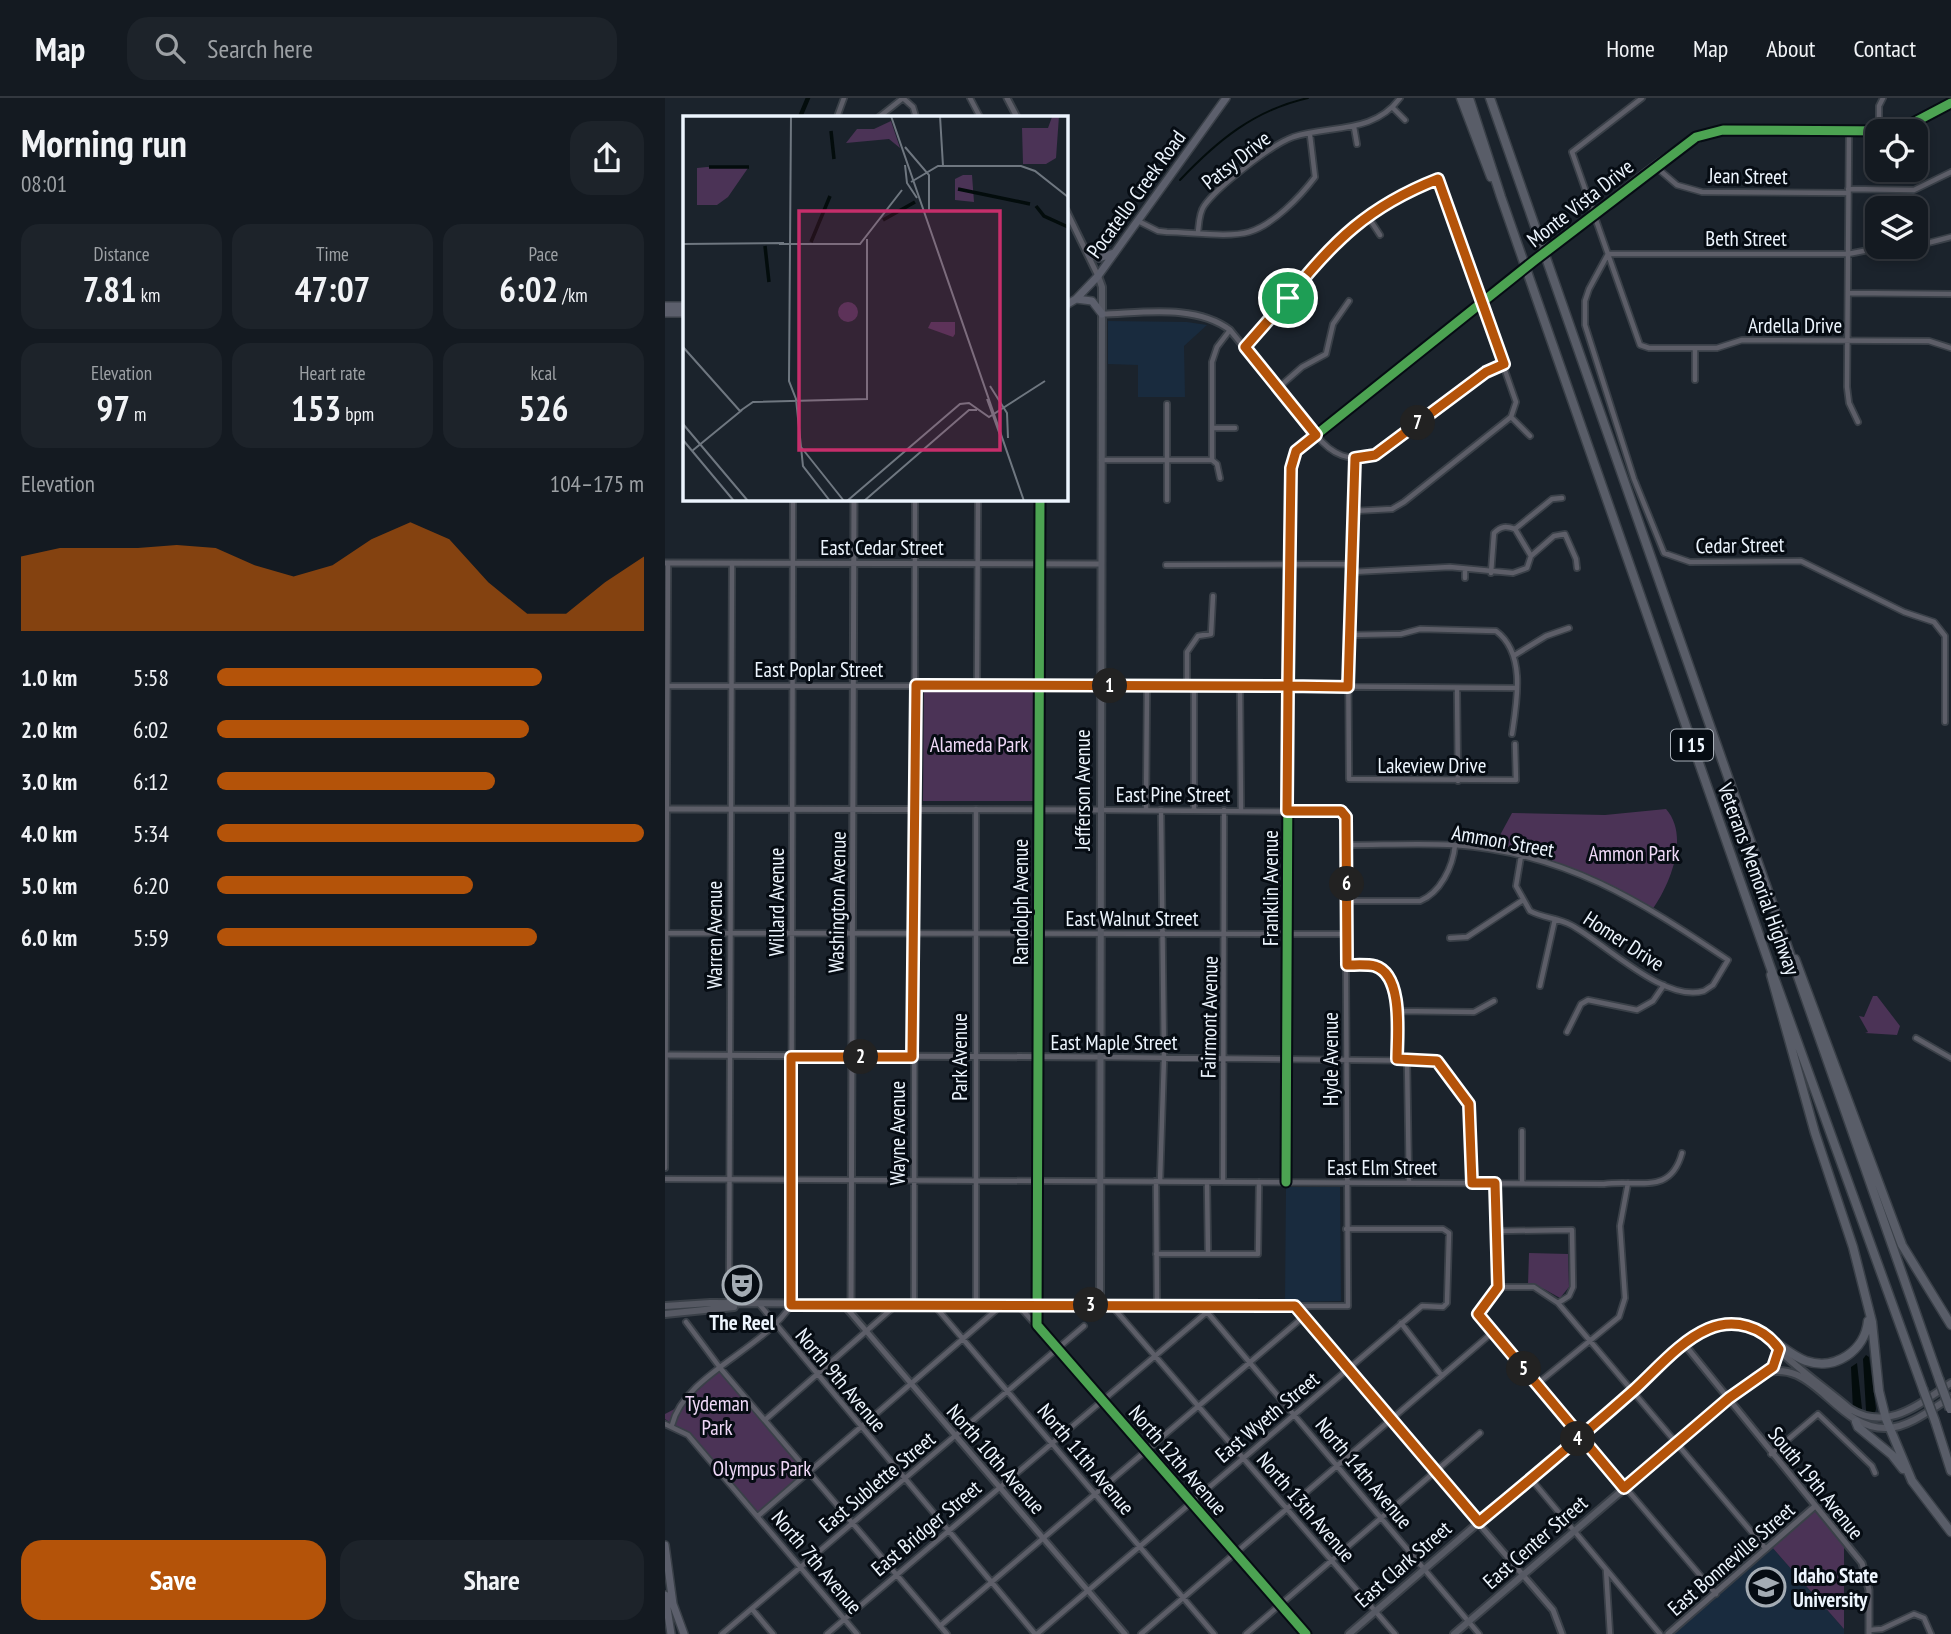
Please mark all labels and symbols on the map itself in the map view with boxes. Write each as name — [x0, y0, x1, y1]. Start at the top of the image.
inset map — [683, 116, 1067, 500]
street label: Pocatello Creek Road — [1081, 125, 1191, 263]
street label: Patsy Drive — [1196, 125, 1276, 195]
street label: Monte Vista Drive — [1521, 153, 1639, 253]
street label: Jean Street — [1707, 162, 1788, 190]
street label: Beth Street — [1705, 225, 1787, 252]
pin — [1258, 268, 1318, 328]
street label: Ardella Drive — [1748, 312, 1842, 339]
pin: 7 — [1401, 406, 1435, 440]
street label: Cedar Street — [1695, 531, 1785, 559]
street label: East Cedar Street — [820, 534, 944, 561]
street label: East Poplar Street — [755, 656, 884, 683]
pin: 1 — [1093, 668, 1127, 704]
street label: Jefferson Avenue — [1069, 729, 1096, 852]
road number: I 15 — [1671, 730, 1713, 760]
park label: Alameda Park — [930, 731, 1028, 758]
street label: Lakeview Drive — [1378, 752, 1486, 779]
street label: Veterans Memorial Highway — [1711, 778, 1806, 979]
street label: East Pine Street — [1116, 781, 1231, 808]
street label: Ammon Street — [1450, 819, 1557, 863]
street label: Franklin Avenue — [1257, 830, 1284, 946]
street label: Washington Avenue — [822, 831, 852, 973]
street label: Randolph Avenue — [1007, 839, 1034, 965]
park label: Ammon Park — [1588, 840, 1680, 867]
street label: Willard Avenue — [763, 848, 790, 956]
pin: 6 — [1329, 866, 1365, 902]
street label: Warren Avenue — [701, 881, 728, 989]
street label: East Walnut Street — [1065, 905, 1199, 932]
street label: Homer Drive — [1578, 905, 1670, 977]
street label: Fairmont Avenue — [1194, 956, 1224, 1078]
street label: Hyde Avenue — [1317, 1012, 1344, 1106]
street label: Park Avenue — [946, 1013, 973, 1101]
street label: East Maple Street — [1050, 1029, 1178, 1056]
pin: 2 — [843, 1040, 879, 1074]
street label: Wayne Avenue — [884, 1081, 911, 1185]
street label: East Elm Street — [1327, 1154, 1437, 1181]
theatre icon: The Reel — [721, 1264, 763, 1306]
pin: 3 — [1073, 1288, 1109, 1322]
place label: The Reel — [709, 1309, 776, 1336]
street label: North 9th Avenue — [790, 1322, 892, 1438]
pin: 5 — [1507, 1352, 1541, 1386]
street label: East Wyeth Street — [1209, 1365, 1325, 1468]
park label: Tydeman Park — [685, 1390, 749, 1441]
street label: North 10th Avenue — [941, 1398, 1051, 1520]
street label: North 11th Avenue — [1032, 1398, 1140, 1520]
street label: North 12th Avenue — [1123, 1399, 1233, 1521]
street label: North 14th Avenue — [1310, 1412, 1418, 1534]
street label: South 19th Avenue — [1762, 1421, 1870, 1545]
pin: 4 — [1560, 1422, 1595, 1456]
street label: East Sublette Street — [813, 1425, 941, 1538]
street label: North 13th Avenue — [1251, 1446, 1361, 1568]
park label: Olympus Park — [713, 1455, 812, 1482]
street label: East Bridger Street — [865, 1474, 987, 1582]
street label: East Center Street — [1477, 1489, 1593, 1595]
street label: East Bonneville Street — [1662, 1496, 1800, 1622]
street label: North 7th Avenue — [766, 1505, 868, 1619]
street label: East Clark Street — [1349, 1515, 1457, 1613]
place label: Idaho State University — [1793, 1562, 1878, 1613]
school or university icon: Idaho State University — [1745, 1566, 1787, 1608]

